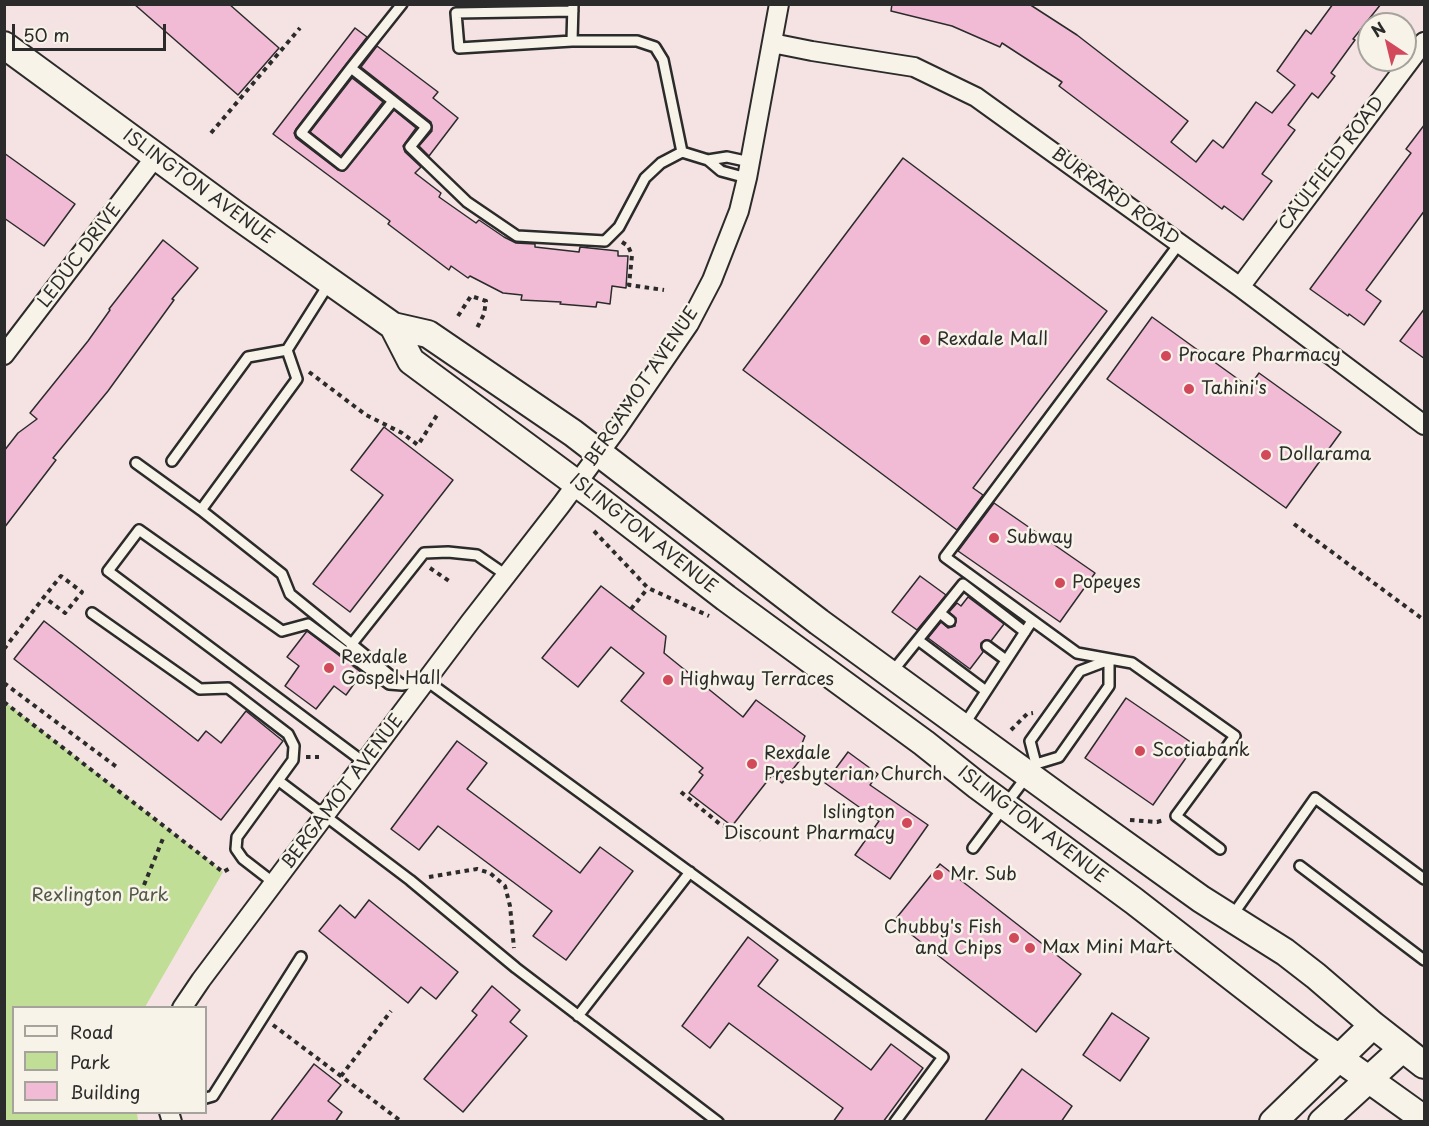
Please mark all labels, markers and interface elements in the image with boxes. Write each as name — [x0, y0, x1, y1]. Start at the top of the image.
scale bar — [15, 12, 170, 50]
north arrow — [1357, 12, 1417, 72]
text: N — [1366, 15, 1390, 42]
text: 50 m — [23, 21, 70, 48]
street label: CAULFIELD ROAD — [1275, 93, 1389, 235]
street label: ISLINGTON AVENUE — [118, 125, 278, 249]
street label: BURRARD ROAD — [1047, 143, 1183, 251]
street label: LEDUC DRIVE — [34, 200, 126, 312]
street label: BERGAMOT AVENUE — [580, 303, 704, 471]
place label: Rexdale Mall — [937, 329, 1048, 351]
marker: Rexdale Mall — [918, 333, 932, 347]
place label: Procare Pharmacy — [1178, 345, 1341, 367]
marker: Procare Pharmacy — [1159, 349, 1173, 363]
place label: Tahini's — [1201, 378, 1267, 400]
marker: Tahini's — [1182, 382, 1196, 396]
place label: Dollarama — [1278, 444, 1371, 466]
marker: Dollarama — [1259, 448, 1273, 462]
street label: ISLINGTON AVENUE — [565, 470, 721, 598]
place label: Subway — [1006, 527, 1073, 549]
marker: Subway — [987, 531, 1001, 545]
place label: Popeyes — [1072, 572, 1141, 594]
marker: Popeyes — [1053, 576, 1067, 590]
place label: Rexdale Gospel Hall — [341, 647, 440, 690]
marker: Rexdale Gospel Hall — [322, 661, 336, 675]
place label: Highway Terraces — [680, 669, 834, 691]
marker: Highway Terraces — [661, 673, 675, 687]
street label: BERGAMOT AVENUE — [278, 710, 408, 874]
place label: Scotiabank — [1152, 740, 1250, 762]
place label: Rexdale Presbyterian Church — [764, 743, 942, 786]
marker: Scotiabank — [1133, 744, 1147, 758]
marker: Rexdale Presbyterian Church — [745, 757, 759, 771]
street label: ISLINGTON AVENUE — [953, 762, 1111, 888]
place label: Islington Discount Pharmacy — [723, 802, 895, 844]
marker: Islington Discount Pharmacy — [900, 816, 914, 830]
place label: Mr. Sub — [950, 864, 1017, 886]
marker: Mr. Sub — [931, 868, 945, 882]
park label: Rexlington Park — [32, 885, 168, 907]
place label: Chubby's Fish and Chips — [884, 917, 1002, 960]
marker: Chubby's Fish and Chips — [1007, 931, 1021, 945]
place label: Max Mini Mart — [1042, 937, 1172, 959]
marker: Max Mini Mart — [1023, 941, 1037, 955]
legend — [12, 1006, 207, 1114]
text: Road — [70, 1018, 114, 1045]
text: Park — [70, 1048, 110, 1075]
text: Building — [70, 1078, 140, 1105]

